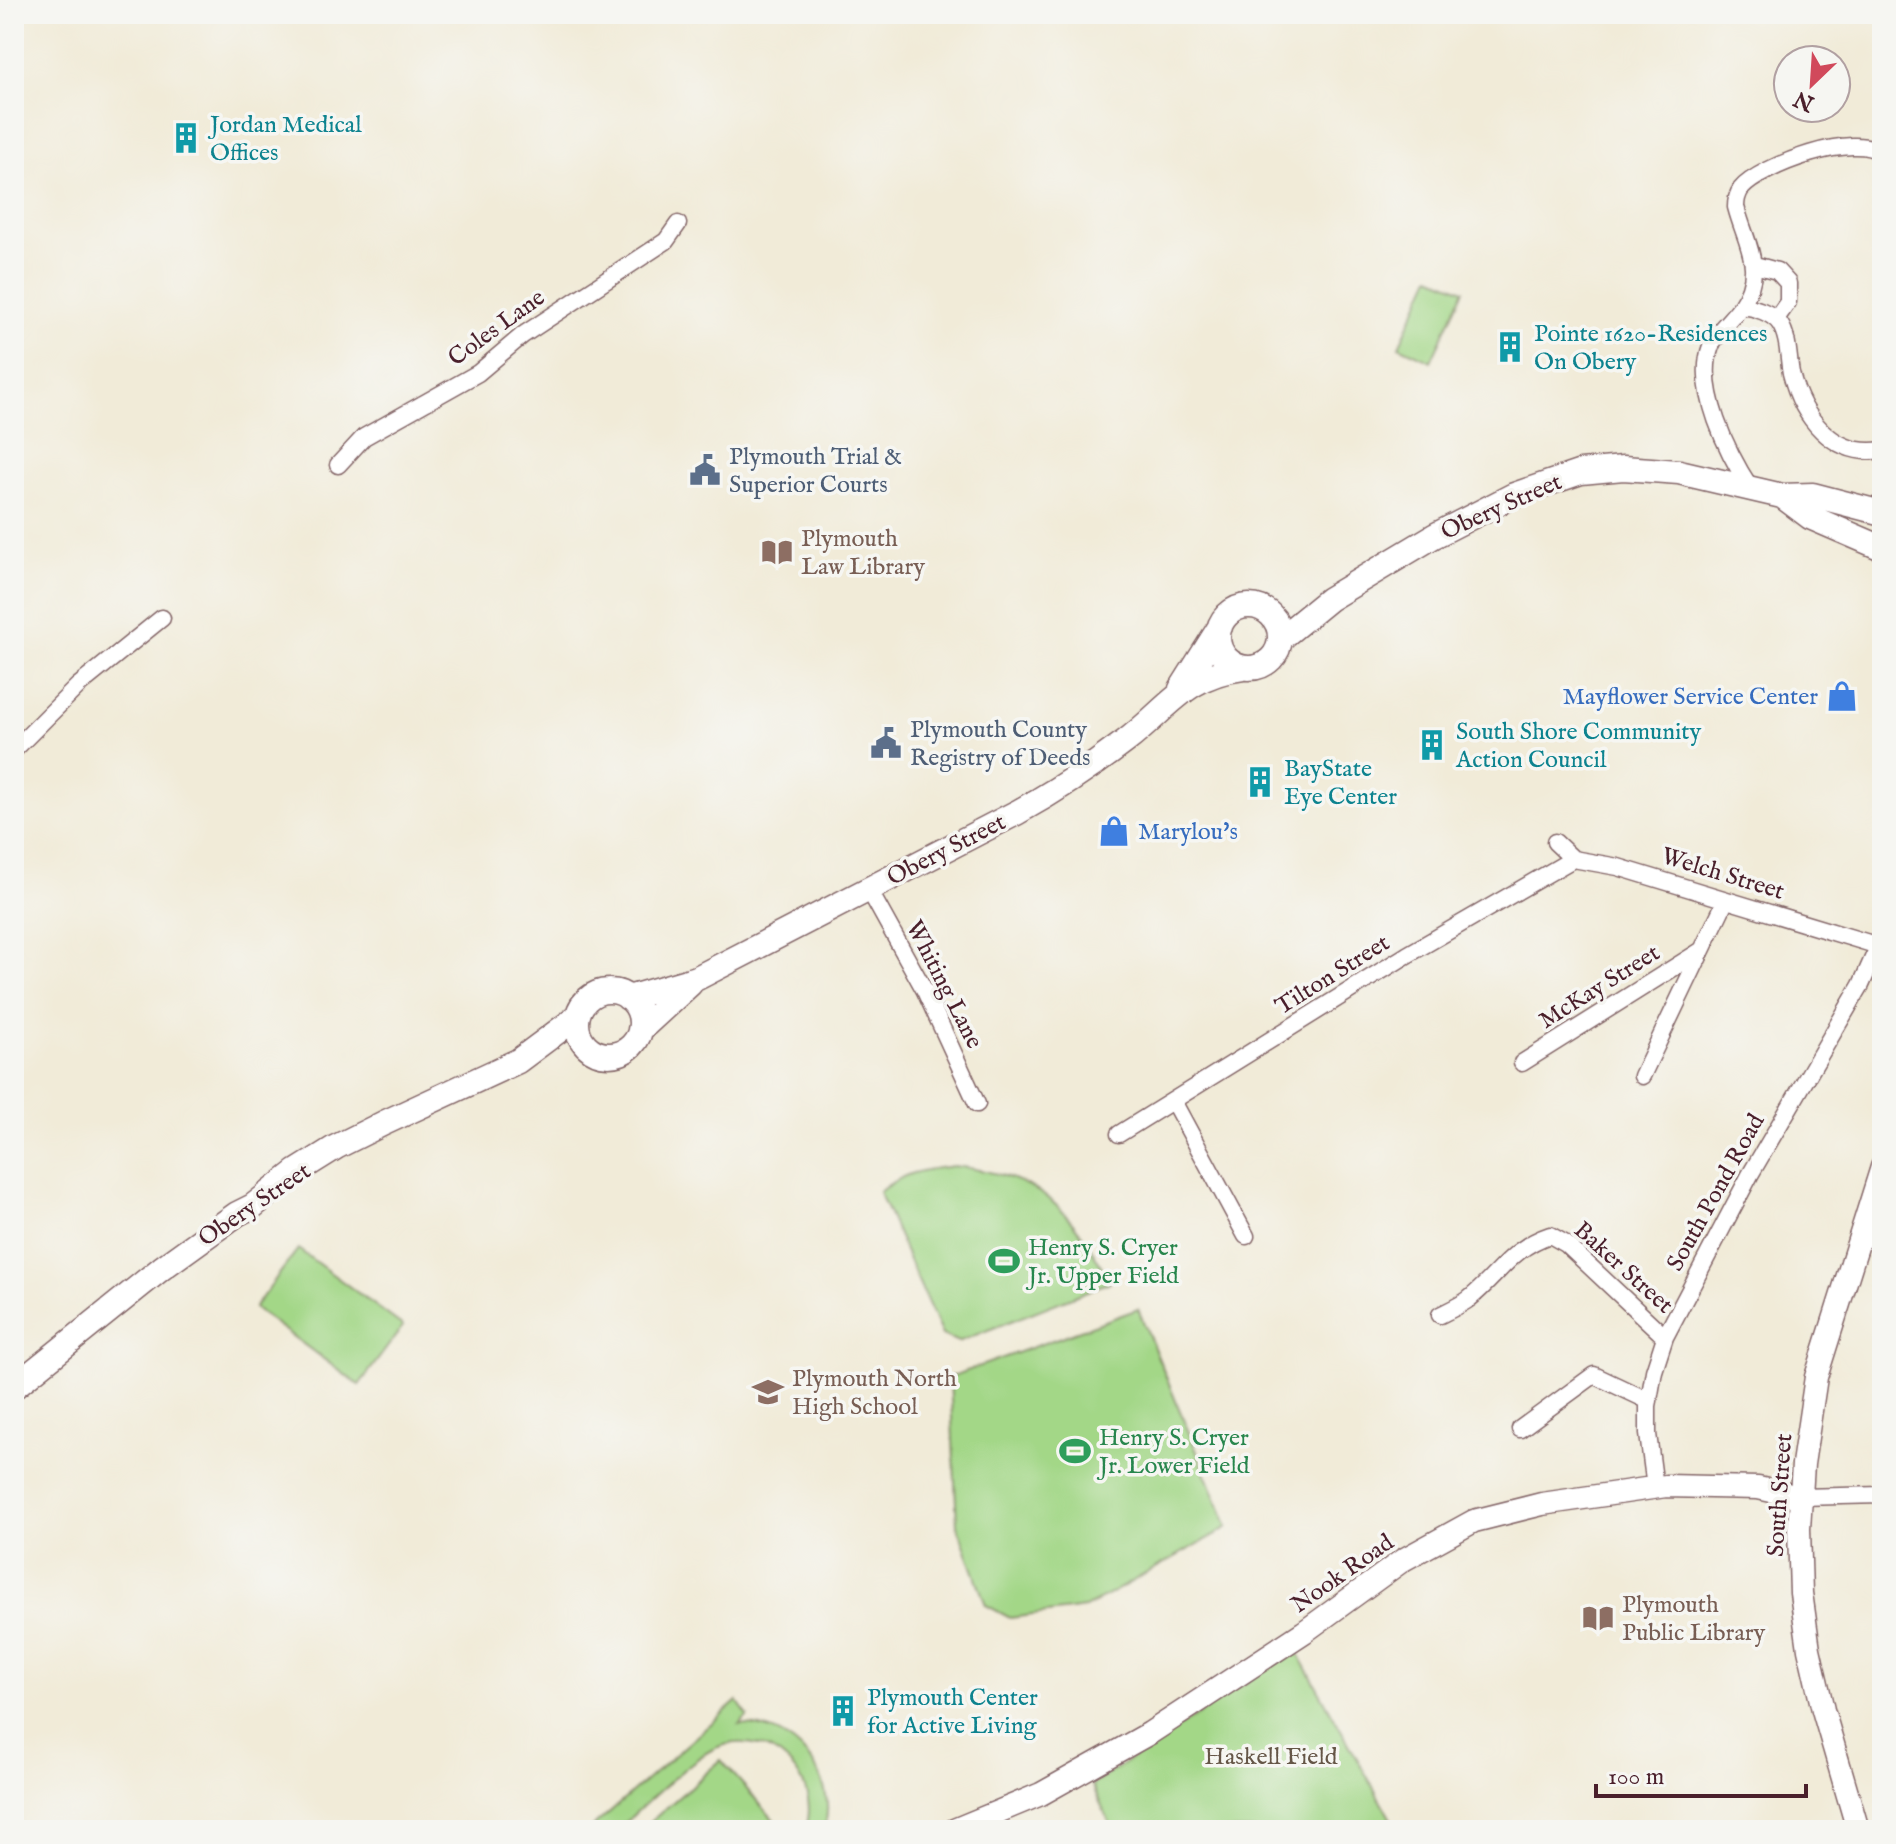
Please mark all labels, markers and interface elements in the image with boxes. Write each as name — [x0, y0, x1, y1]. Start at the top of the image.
north arrow — [1772, 44, 1852, 124]
text: N — [1790, 84, 1820, 117]
place label: Jordan Medical Offices — [207, 110, 362, 169]
building icon: Jordan Medical Offices — [169, 121, 203, 155]
street label: Coles Lane — [442, 283, 551, 374]
place label: Pointe 1620-Residences On Obery — [1534, 319, 1767, 378]
building icon: Pointe 1620-Residences On Obery — [1493, 330, 1527, 364]
place label: Plymouth Trial & Superior Courts — [729, 442, 902, 501]
public building icon: Plymouth Trial & Superior Courts — [688, 453, 722, 487]
street label: Obery Street — [1436, 467, 1567, 548]
place label: Plymouth Law Library — [801, 524, 925, 583]
library icon: Plymouth Law Library — [760, 535, 794, 569]
shop icon: Mayflower Service Center — [1825, 679, 1859, 713]
place label: Mayflower Service Center — [1562, 682, 1818, 713]
place label: Plymouth County Registry of Deeds — [910, 715, 1090, 774]
place label: South Shore Community Action Council — [1455, 717, 1702, 776]
public building icon: Plymouth County Registry of Deeds — [869, 726, 903, 760]
building icon: South Shore Community Action Council — [1415, 728, 1449, 762]
place label: BayState Eye Center — [1284, 754, 1397, 813]
building icon: BayState Eye Center — [1243, 765, 1277, 799]
street label: Obery Street — [882, 807, 1011, 893]
shop icon: Marylou's — [1097, 814, 1131, 848]
place label: Marylou's — [1138, 817, 1238, 848]
street label: Welch Street — [1657, 841, 1788, 908]
street label: Whiting Lane — [898, 915, 989, 1054]
street label: Tilton Street — [1270, 928, 1396, 1023]
street label: McKay Street — [1534, 938, 1666, 1037]
street label: South Pond Road — [1660, 1108, 1772, 1277]
street label: Obery Street — [193, 1156, 317, 1254]
street label: Baker Street — [1567, 1215, 1679, 1321]
place label: Henry S. Cryer Jr. Upper Field — [1025, 1233, 1179, 1292]
sports icon: Henry S. Cryer Jr. Upper Field — [987, 1244, 1021, 1278]
place label: Plymouth North High School — [792, 1364, 957, 1423]
school or university icon: Plymouth North High School — [751, 1375, 785, 1409]
place label: Henry S. Cryer Jr. Lower Field — [1096, 1423, 1250, 1482]
street label: South Street — [1761, 1432, 1800, 1558]
sports icon: Henry S. Cryer Jr. Lower Field — [1058, 1434, 1092, 1468]
street label: Nook Road — [1286, 1528, 1400, 1621]
place label: Plymouth Public Library — [1622, 1590, 1766, 1649]
library icon: Plymouth Public Library — [1581, 1601, 1615, 1635]
place label: Plymouth Center for Active Living — [867, 1683, 1038, 1742]
building icon: Plymouth Center for Active Living — [826, 1694, 860, 1728]
park label: Haskell Field — [1204, 1742, 1338, 1773]
scale bar — [1596, 1748, 1806, 1798]
text: 100 m — [1608, 1762, 1664, 1793]

